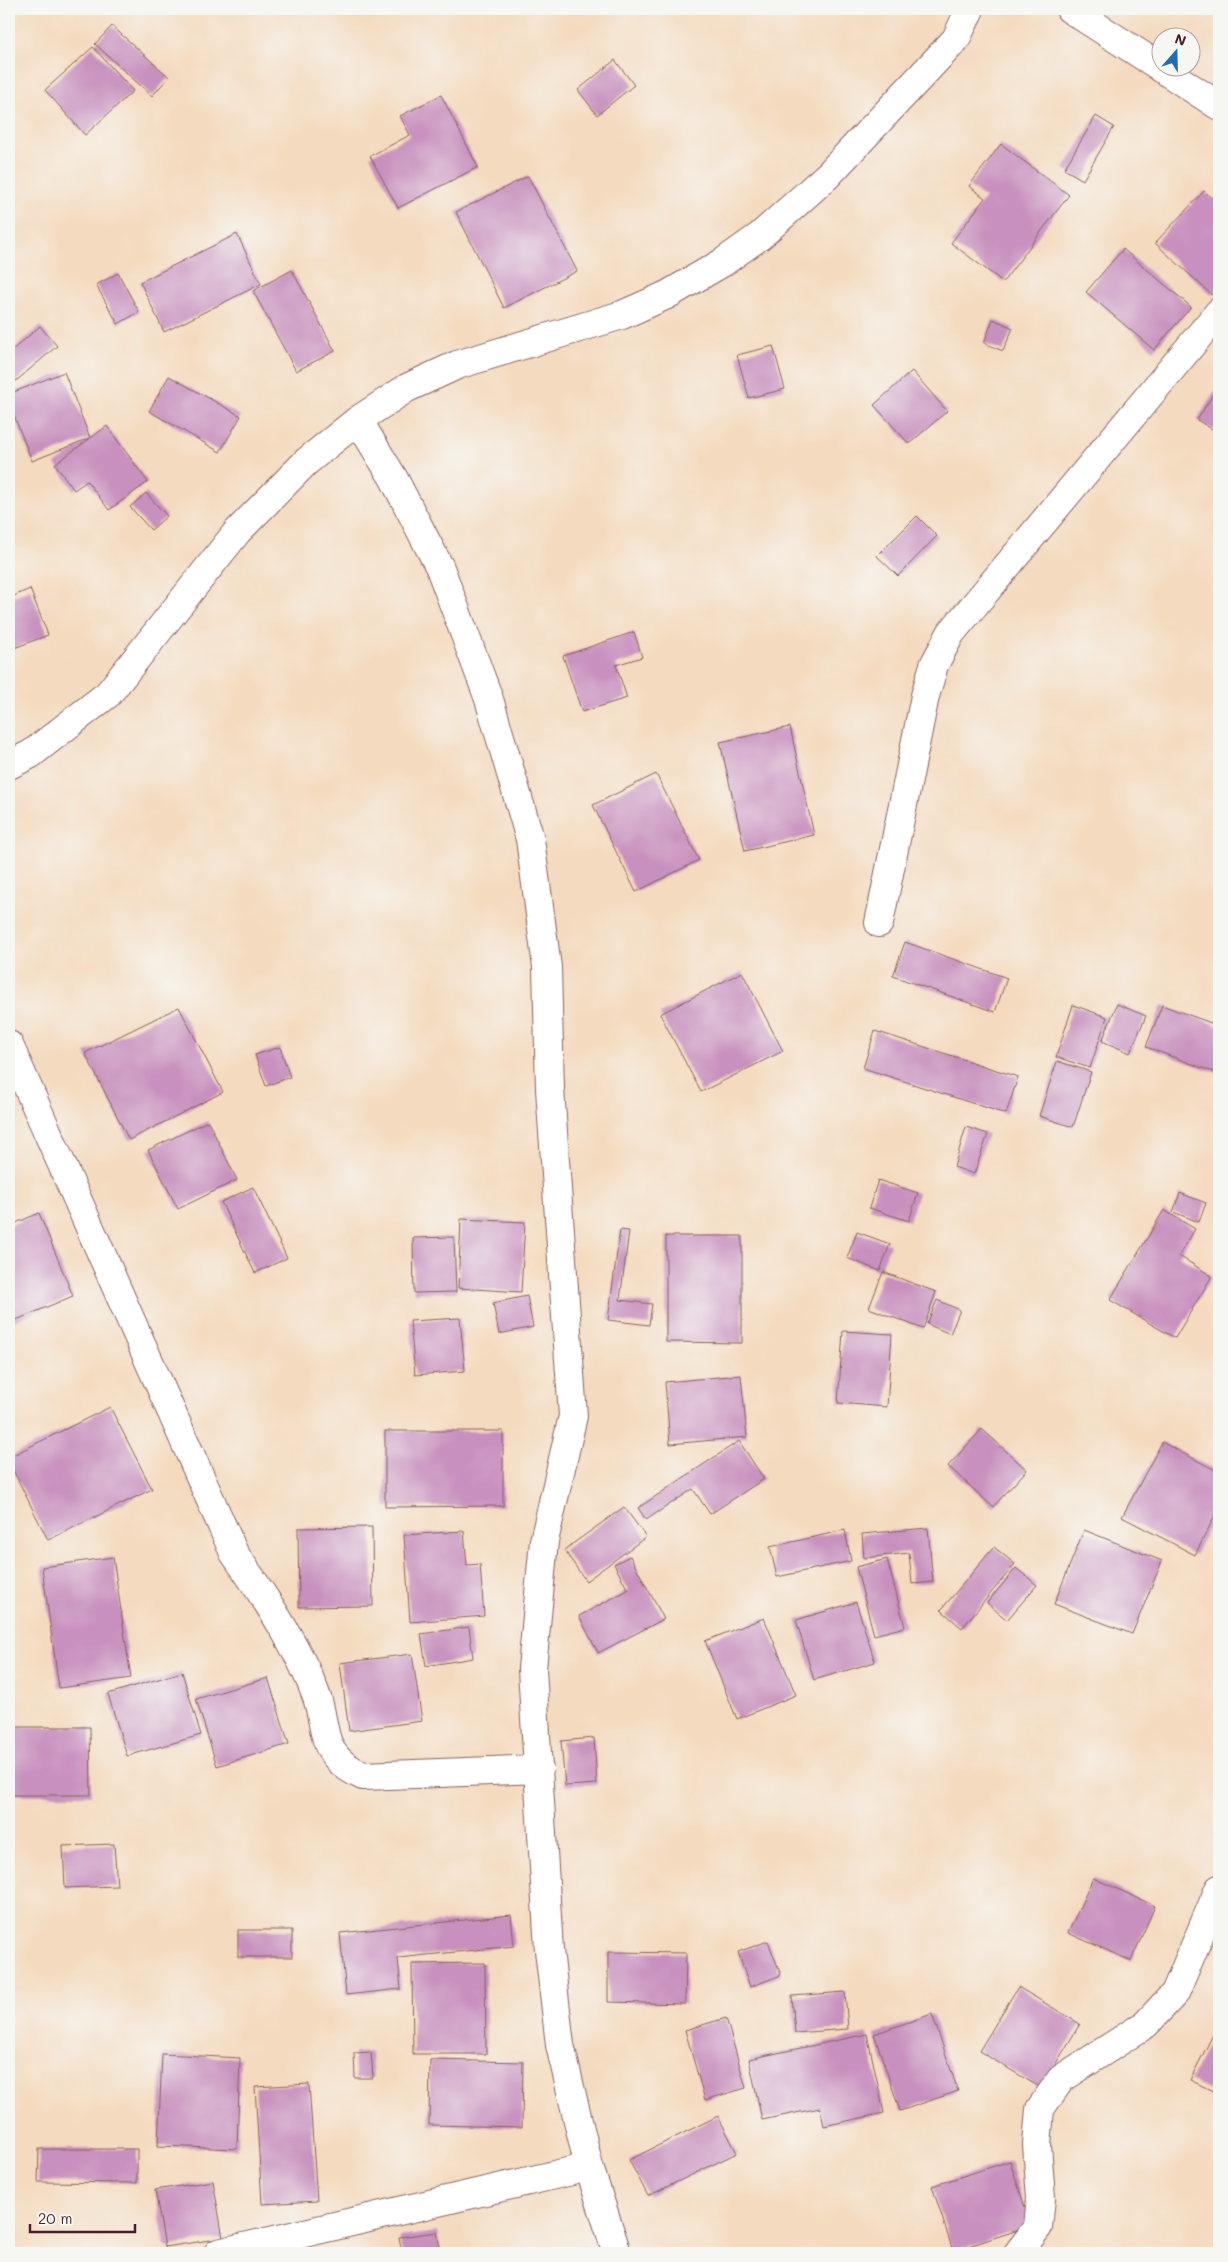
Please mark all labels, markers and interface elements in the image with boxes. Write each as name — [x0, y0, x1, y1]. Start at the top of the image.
north arrow — [1150, 28, 1200, 78]
text: N — [1172, 29, 1189, 50]
scale bar — [30, 2202, 135, 2234]
text: 20 m — [38, 2208, 72, 2228]

